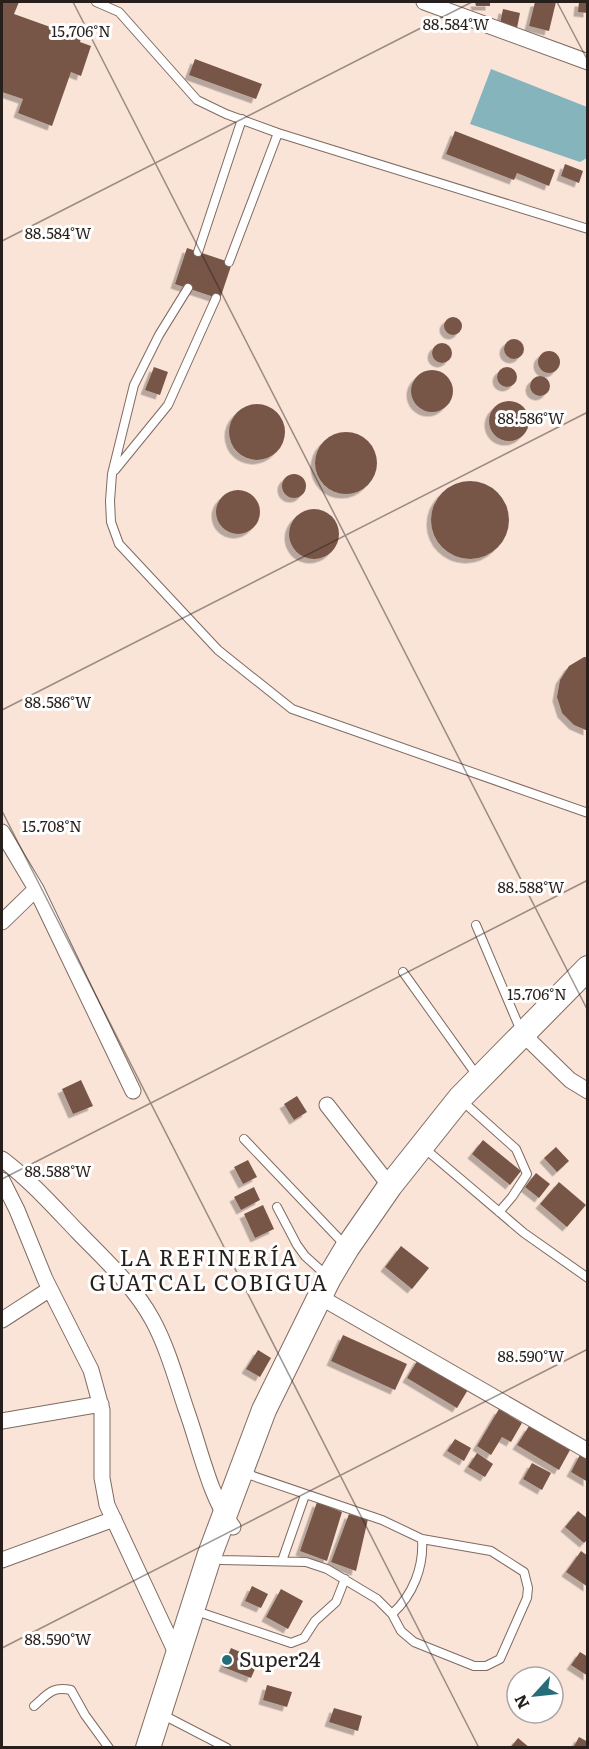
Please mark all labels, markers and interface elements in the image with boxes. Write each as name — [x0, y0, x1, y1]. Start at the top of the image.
text: 88.584°W — [423, 12, 490, 35]
text: 15.706°N — [51, 19, 111, 42]
text: 88.584°W — [25, 221, 92, 244]
text: 88.586°W — [498, 406, 565, 429]
text: 88.586°W — [25, 690, 92, 713]
text: 15.708°N — [22, 814, 82, 837]
text: 88.588°W — [498, 875, 565, 898]
text: 15.706°N — [507, 982, 567, 1005]
text: 88.588°W — [25, 1159, 92, 1182]
district label: LA REFINERÍA GUATCAL COBIGUA — [90, 1240, 328, 1298]
text: 88.590°W — [498, 1344, 565, 1367]
text: 88.590°W — [25, 1627, 92, 1650]
place label: Super24 — [239, 1642, 321, 1673]
marker: Super24 — [220, 1653, 234, 1667]
north arrow — [505, 1665, 565, 1725]
text: N — [507, 1691, 534, 1714]

